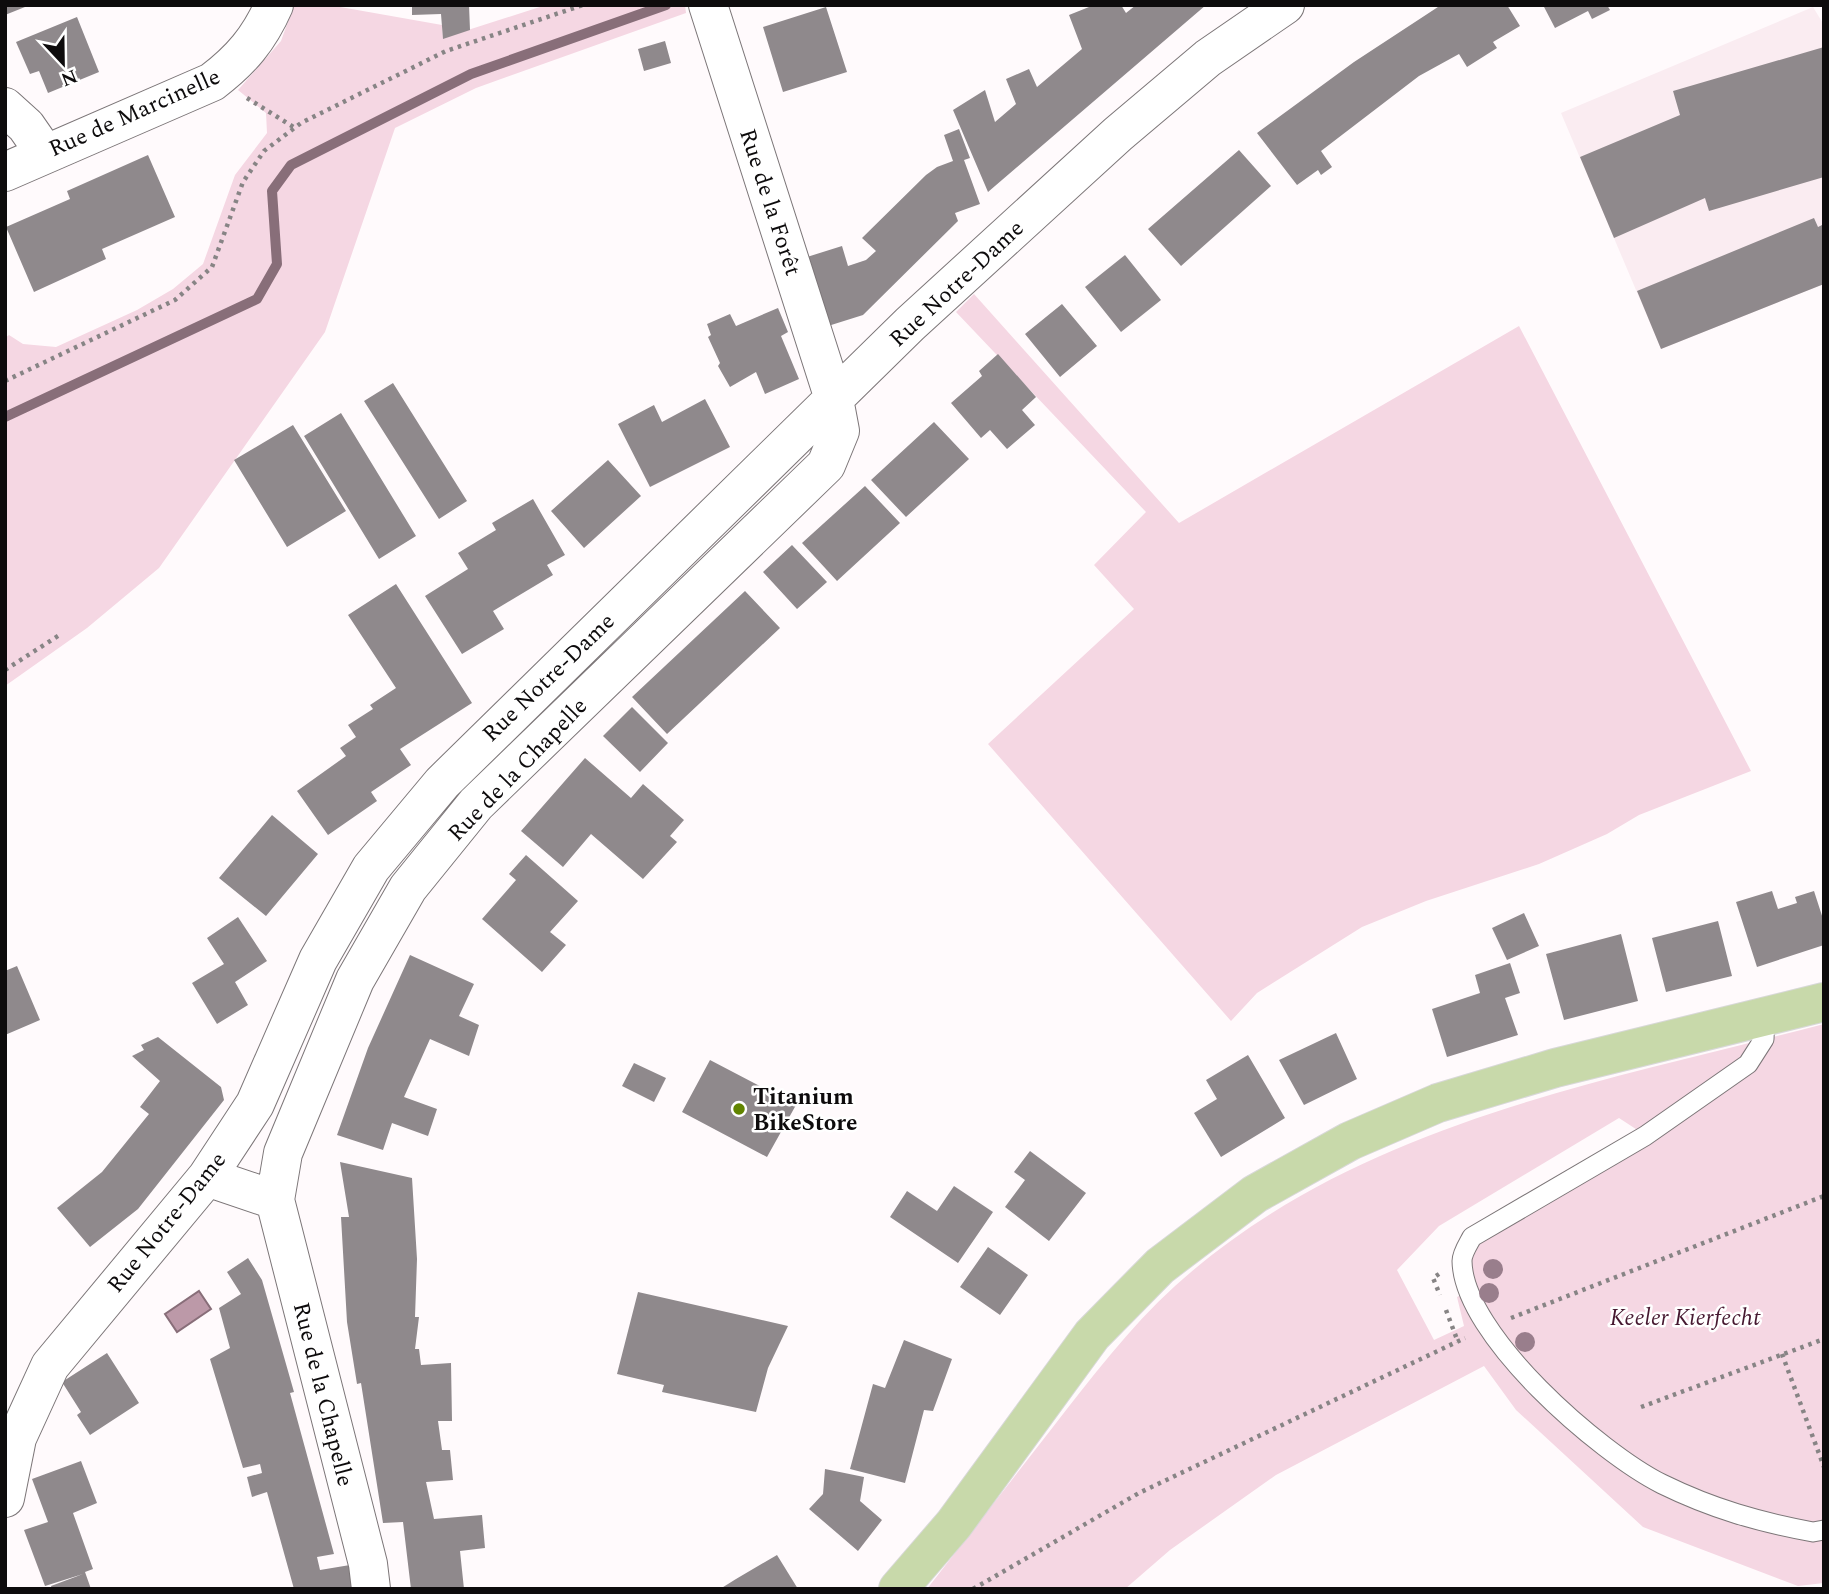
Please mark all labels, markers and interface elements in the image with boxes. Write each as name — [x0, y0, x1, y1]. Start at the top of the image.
north arrow — [28, 28, 98, 98]
street label: Rue de Marcinelle — [43, 60, 226, 167]
text: N — [56, 61, 81, 94]
street label: Rue de la Forêt — [729, 124, 810, 281]
street label: Rue Notre-Dame — [882, 212, 1032, 356]
street label: Rue Notre-Dame — [475, 605, 624, 751]
street label: Rue de la Chapelle — [440, 690, 596, 850]
place label: Titanium BikeStore — [753, 1080, 857, 1141]
marker: Titanium BikeStore — [731, 1101, 747, 1117]
street label: Rue Notre-Dame — [99, 1145, 235, 1301]
street label: Rue de la Chapelle — [283, 1299, 362, 1490]
park label: Keeler Kierfecht — [1610, 1301, 1761, 1336]

